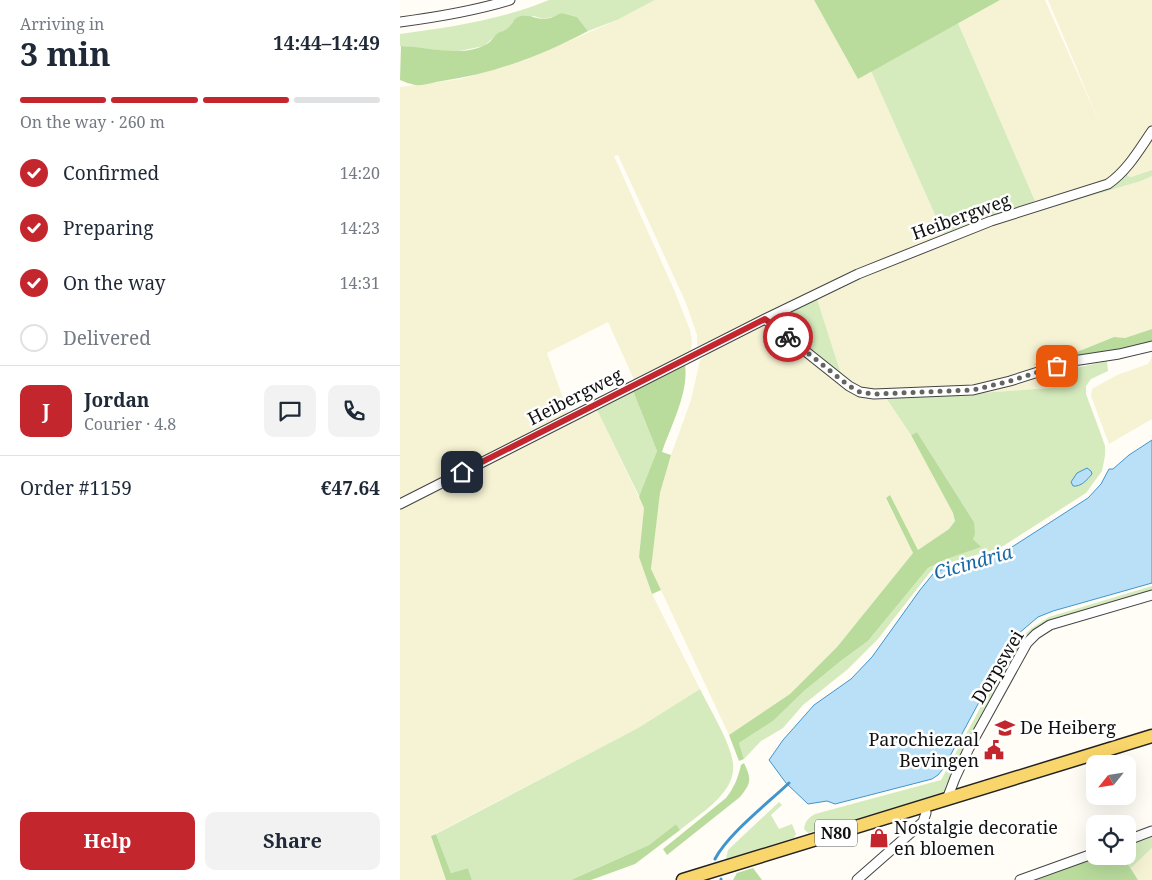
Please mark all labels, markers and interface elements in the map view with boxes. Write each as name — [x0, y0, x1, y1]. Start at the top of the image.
text: Arriving in — [20, 13, 104, 35]
text: 14:44–14:49 — [273, 30, 380, 56]
text: 3 min — [20, 32, 111, 75]
text: On the way · 260 m — [20, 111, 165, 133]
icon: check — [20, 159, 48, 187]
text: Confirmed — [63, 160, 159, 186]
text: 14:20 — [340, 162, 380, 184]
street label: Heibergweg — [908, 187, 1014, 245]
icon: check — [20, 214, 48, 242]
text: Preparing — [63, 215, 153, 241]
text: 14:23 — [340, 217, 380, 239]
icon: check — [20, 269, 48, 297]
text: On the way — [63, 270, 166, 296]
text: 14:31 — [340, 272, 380, 294]
courier — [763, 312, 813, 362]
icon: bike — [774, 323, 802, 351]
text: Delivered — [63, 325, 151, 351]
pin — [1036, 345, 1078, 387]
icon: bag — [1043, 352, 1071, 380]
street label: Heibergweg — [523, 362, 626, 430]
button: chat — [264, 385, 316, 437]
button: phone — [328, 385, 380, 437]
text: Jordan — [84, 387, 150, 413]
text: J — [42, 398, 50, 424]
text: Courier · 4.8 — [84, 413, 176, 435]
pin — [441, 451, 483, 493]
icon: home — [448, 458, 476, 486]
text: Order #1159 — [20, 475, 132, 501]
text: €47.64 — [321, 475, 380, 501]
water label: Cicindria — [931, 538, 1015, 586]
street label: Dorpswei — [966, 625, 1029, 708]
place label: De Heiberg — [1020, 715, 1116, 739]
school or university icon: De Heiberg — [994, 717, 1016, 739]
place label: Parochiezaal Bevingen — [868, 727, 979, 772]
public building icon: Parochiezaal Bevingen — [983, 739, 1005, 761]
north arrow — [1086, 755, 1136, 805]
map controls — [1086, 755, 1136, 865]
button: Help — [20, 812, 195, 870]
button: Share — [205, 812, 380, 870]
place label: Nostalgie decoratie en bloemen — [894, 815, 1058, 860]
button: locate — [1086, 815, 1136, 865]
road number: N80 — [815, 820, 857, 846]
shop icon: Nostalgie decoratie en bloemen — [868, 827, 890, 849]

